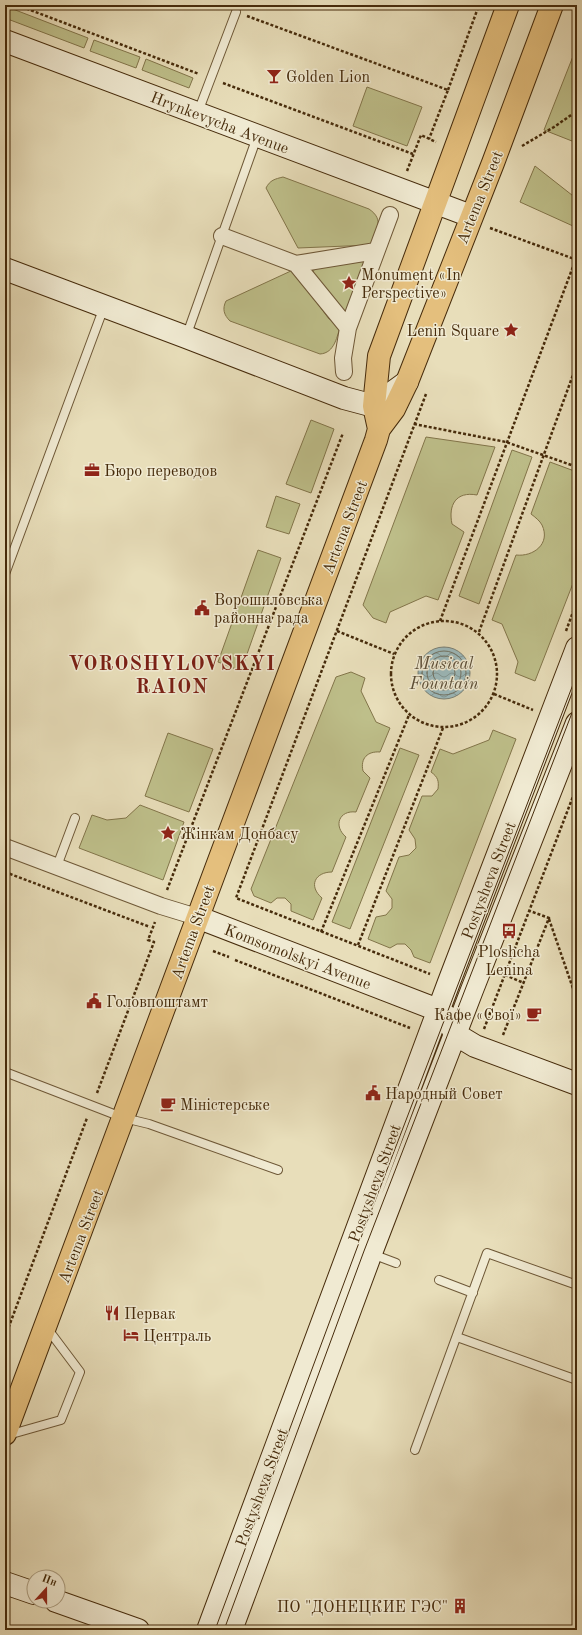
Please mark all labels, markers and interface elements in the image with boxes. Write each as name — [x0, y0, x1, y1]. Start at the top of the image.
bar icon: Golden Lion — [265, 67, 283, 85]
place label: Golden Lion — [286, 70, 371, 86]
street label: Hrynkevycha Avenue — [148, 90, 291, 158]
street label: Artema Street — [455, 148, 507, 247]
place label: Monument «In Perspective» — [361, 268, 461, 302]
place icon: Monument «In Perspective» — [340, 274, 358, 292]
place icon: Lenin Square — [502, 321, 520, 339]
place label: Lenin Square — [407, 324, 499, 340]
office icon: Бюро переводов — [83, 461, 101, 479]
place label: Бюро переводов — [104, 464, 217, 480]
street label: Artema Street — [321, 478, 371, 577]
place label: Ворошиловська районна рада — [214, 593, 323, 627]
public building icon: Ворошиловська районна рада — [193, 599, 211, 617]
district label: VOROSHYLOVSKYI RAION — [68, 655, 276, 698]
water label: Musical Fountain — [409, 656, 479, 693]
street label: Postysheva Street — [460, 819, 520, 942]
place icon: Жінкам Донбасу — [159, 824, 177, 842]
place label: Жінкам Донбасу — [180, 827, 299, 843]
street label: Artema Street — [169, 883, 219, 982]
street label: Komsomolskyi Avenue — [222, 922, 373, 993]
bus stop icon: Ploshcha Lenina — [500, 922, 518, 940]
place label: Ploshcha Lenina — [478, 945, 540, 979]
public building icon: Головпоштамт — [85, 992, 103, 1010]
place label: Головпоштамт — [106, 995, 208, 1011]
cafe icon: Кафе «Свої» — [525, 1005, 543, 1023]
place label: Кафе «Свої» — [434, 1008, 522, 1024]
public building icon: Народный Совет — [364, 1084, 382, 1102]
place label: Народный Совет — [385, 1087, 503, 1103]
cafe icon: Міністерське — [159, 1095, 177, 1113]
place label: Міністерське — [180, 1098, 270, 1114]
street label: Postysheva Street — [347, 1122, 405, 1245]
street label: Artema Street — [57, 1187, 107, 1286]
restaurant icon: Первак — [103, 1304, 121, 1322]
place label: Первак — [124, 1307, 176, 1323]
hotel icon: Централь — [122, 1326, 140, 1344]
place label: Централь — [143, 1329, 211, 1345]
street label: Postysheva Street — [234, 1426, 292, 1549]
north arrow — [26, 1569, 66, 1609]
text: Пн — [40, 1573, 58, 1589]
building icon: ПО "ДОНЕЦКИЕ ГЭС" — [451, 1597, 469, 1615]
place label: ПО "ДОНЕЦКИЕ ГЭС" — [277, 1600, 448, 1616]

